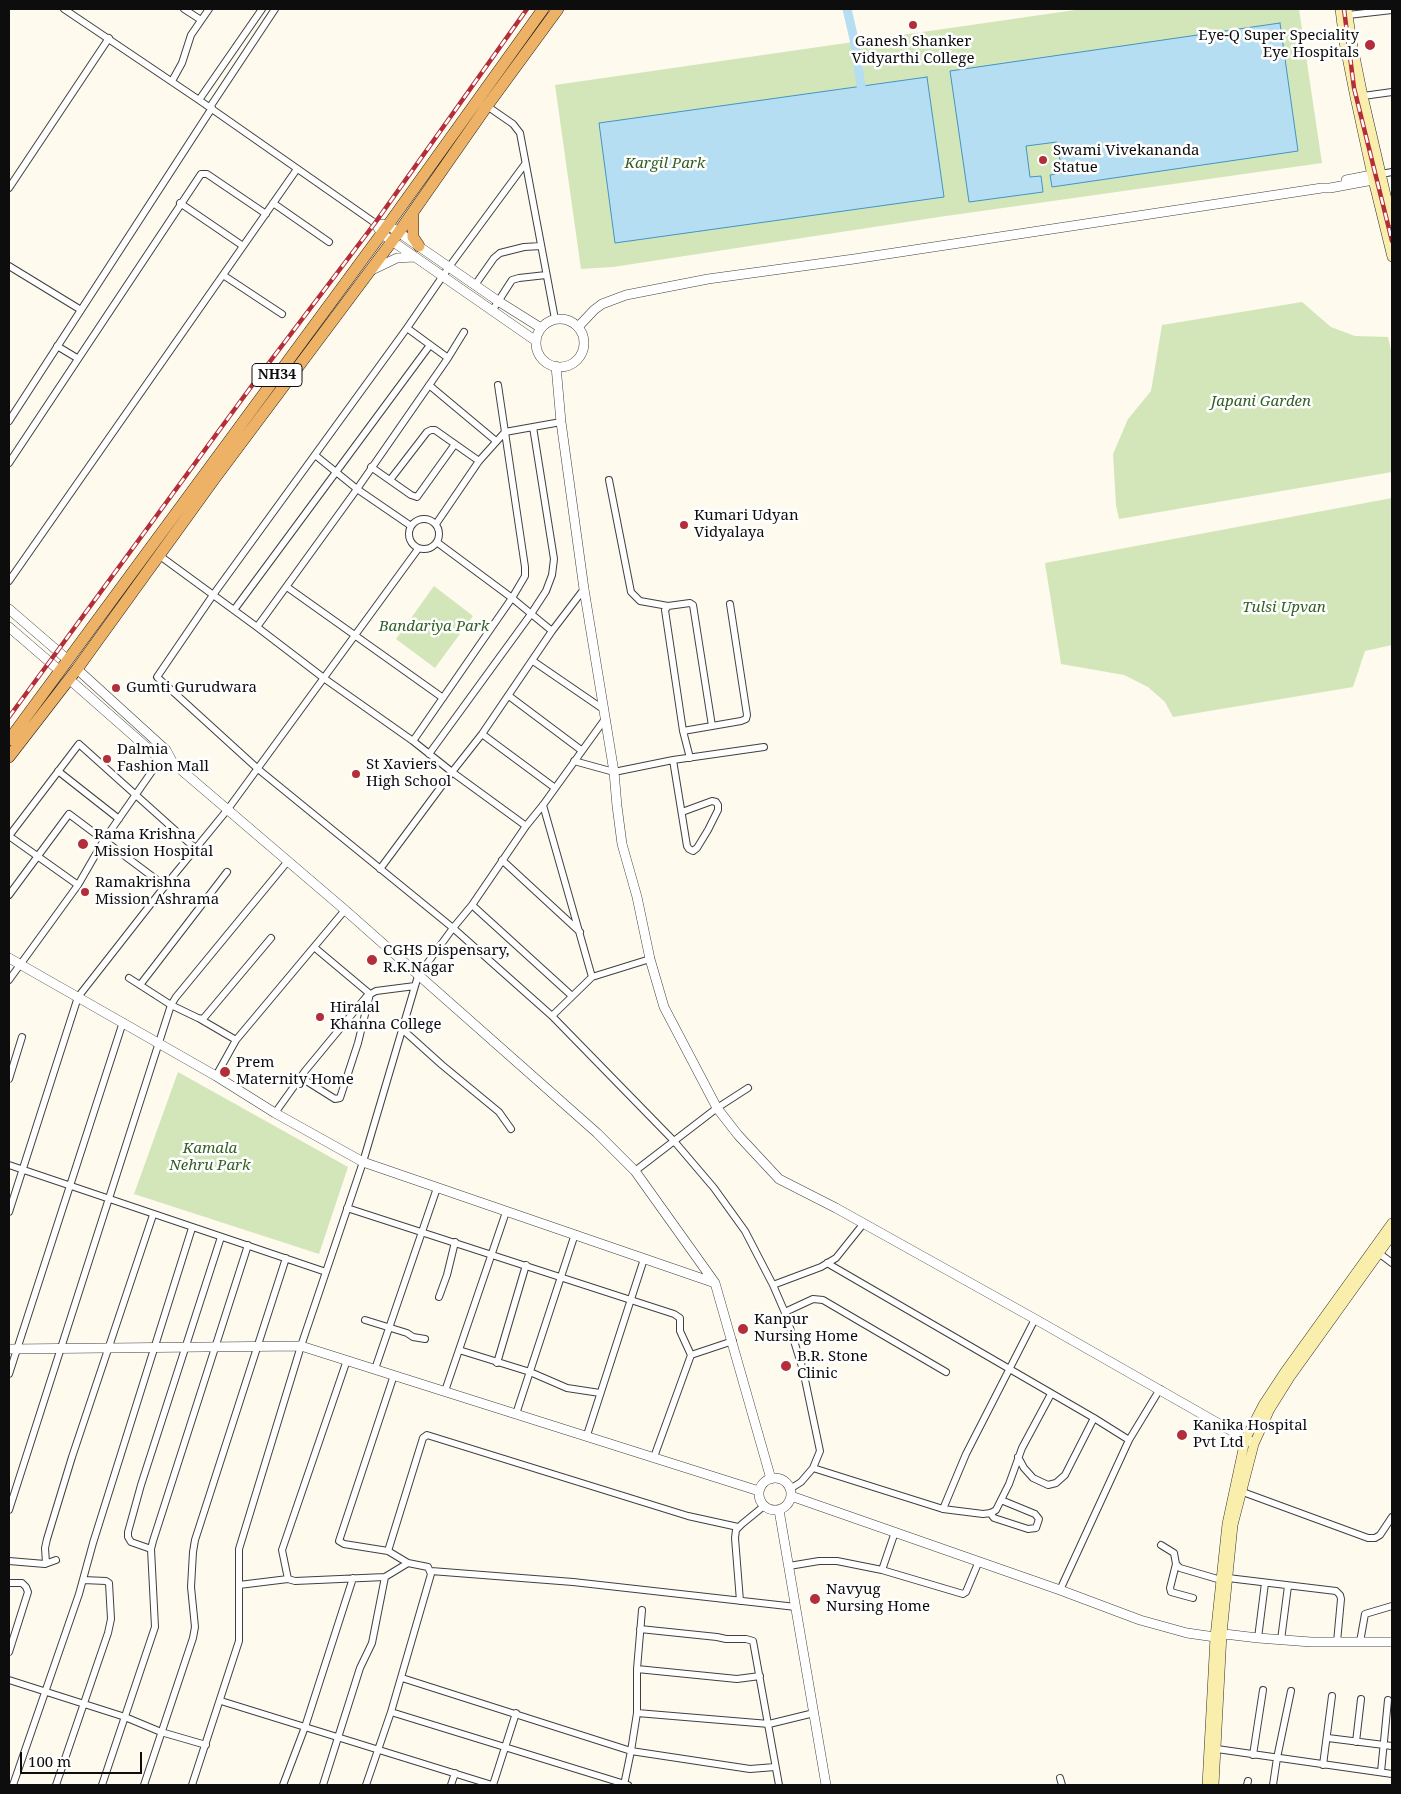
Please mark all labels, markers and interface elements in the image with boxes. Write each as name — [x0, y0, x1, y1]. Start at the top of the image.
marker: Ganesh Shanker Vidyarthi College — [907, 19, 919, 31]
place label: Eye-Q Super Speciality Eye Hospitals — [1198, 27, 1359, 62]
place label: Ganesh Shanker Vidyarthi College — [852, 33, 974, 68]
marker: Eye-Q Super Speciality Eye Hospitals — [1363, 38, 1377, 52]
place label: Swami Vivekananda Statue — [1053, 142, 1200, 177]
marker: Swami Vivekananda Statue — [1037, 154, 1049, 166]
park label: Kargil Park — [625, 155, 705, 173]
road number: NH34 — [252, 364, 302, 386]
park label: Japani Garden — [1211, 393, 1311, 411]
place label: Kumari Udyan Vidyalaya — [694, 507, 799, 542]
marker: Kumari Udyan Vidyalaya — [678, 519, 690, 531]
park label: Tulsi Upvan — [1242, 599, 1326, 617]
park label: Bandariya Park — [379, 618, 489, 636]
place label: Gumti Gurudwara — [126, 679, 257, 697]
marker: Gumti Gurudwara — [110, 682, 122, 694]
place label: Dalmia Fashion Mall — [117, 741, 209, 776]
marker: Dalmia Fashion Mall — [101, 753, 113, 765]
place label: St Xaviers High School — [366, 756, 451, 791]
marker: St Xaviers High School — [350, 768, 362, 780]
place label: Rama Krishna Mission Hospital — [94, 826, 213, 861]
marker: Rama Krishna Mission Hospital — [76, 837, 90, 851]
place label: Ramakrishna Mission Ashrama — [95, 874, 219, 909]
marker: Ramakrishna Mission Ashrama — [79, 886, 91, 898]
place label: CGHS Dispensary, R.K.Nagar — [383, 942, 509, 977]
marker: CGHS Dispensary, R.K.Nagar — [365, 953, 379, 967]
place label: Hiralal Khanna College — [330, 999, 441, 1034]
marker: Hiralal Khanna College — [314, 1011, 326, 1023]
place label: Prem Maternity Home — [236, 1054, 354, 1089]
marker: Prem Maternity Home — [218, 1065, 232, 1079]
park label: Kamala Nehru Park — [169, 1140, 251, 1175]
place label: Kanpur Nursing Home — [754, 1311, 858, 1346]
marker: Kanpur Nursing Home — [736, 1322, 750, 1336]
place label: B.R. Stone Clinic — [797, 1348, 868, 1383]
marker: B.R. Stone Clinic — [779, 1359, 793, 1373]
place label: Kanika Hospital Pvt Ltd — [1193, 1417, 1307, 1452]
marker: Kanika Hospital Pvt Ltd — [1175, 1428, 1189, 1442]
place label: Navyug Nursing Home — [826, 1581, 930, 1616]
marker: Navyug Nursing Home — [808, 1592, 822, 1606]
scale bar — [22, 1742, 145, 1774]
text: 100 m — [28, 1751, 71, 1771]

